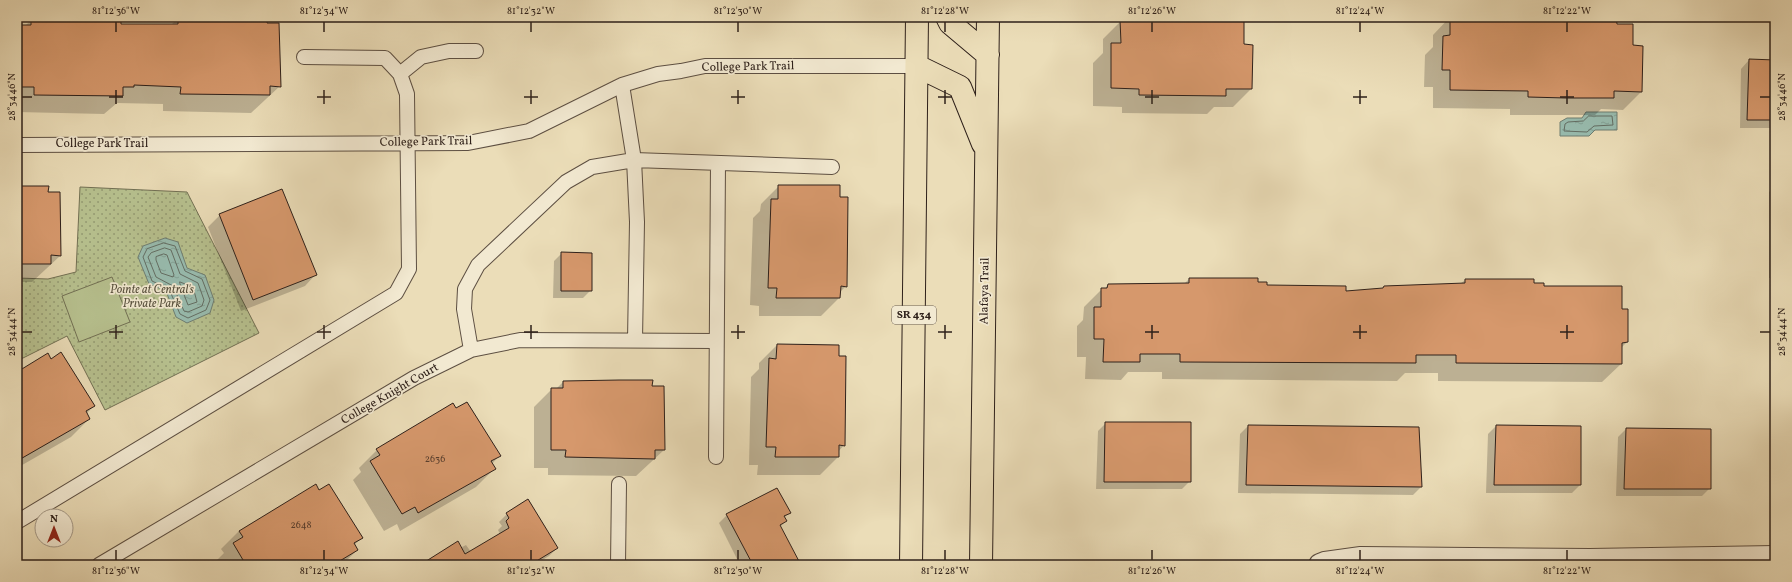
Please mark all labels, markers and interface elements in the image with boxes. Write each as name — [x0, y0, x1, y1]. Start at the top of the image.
text: 81°12'36"W — [92, 4, 140, 18]
text: 81°12'34"W — [300, 4, 348, 18]
text: 81°12'32"W — [507, 4, 555, 18]
text: 81°12'30"W — [714, 4, 762, 18]
text: 81°12'28"W — [921, 4, 969, 18]
text: 81°12'26"W — [1128, 4, 1176, 18]
text: 81°12'24"W — [1336, 4, 1384, 18]
text: 81°12'22"W — [1543, 4, 1591, 18]
street label: College Park Trail — [702, 58, 795, 76]
text: 28°34'46"N — [5, 72, 19, 121]
text: 28°34'46"N — [1775, 72, 1789, 121]
street label: College Park Trail — [380, 133, 473, 151]
street label: College Park Trail — [56, 136, 149, 152]
street label: Alafaya Trail — [976, 257, 994, 325]
park label: Pointe at Central's Private Park — [110, 282, 195, 312]
road number: SR 434 — [892, 306, 936, 324]
text: 28°34'44"N — [5, 307, 19, 356]
text: 28°34'44"N — [1775, 307, 1789, 356]
street label: College Knight Court — [338, 360, 442, 428]
house number: 2636 — [425, 452, 445, 466]
north arrow — [34, 508, 74, 548]
text: N — [50, 512, 58, 527]
house number: 2648 — [291, 518, 311, 532]
text: 81°12'36"W — [92, 564, 140, 578]
text: 81°12'34"W — [300, 564, 348, 578]
text: 81°12'32"W — [507, 564, 555, 578]
text: 81°12'30"W — [714, 564, 762, 578]
text: 81°12'28"W — [921, 564, 969, 578]
text: 81°12'26"W — [1128, 564, 1176, 578]
text: 81°12'24"W — [1336, 564, 1384, 578]
text: 81°12'22"W — [1543, 564, 1591, 578]

